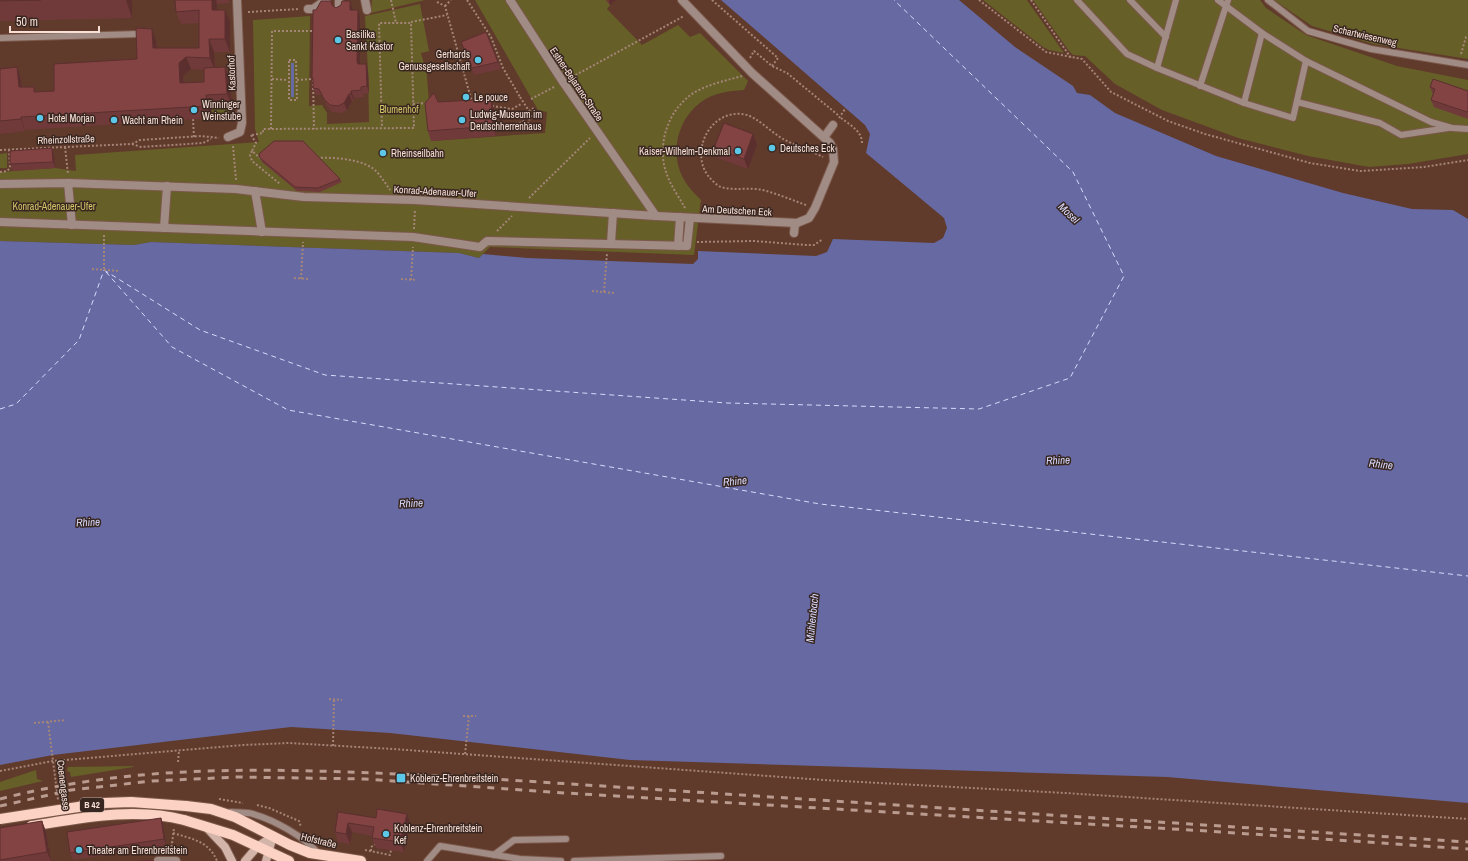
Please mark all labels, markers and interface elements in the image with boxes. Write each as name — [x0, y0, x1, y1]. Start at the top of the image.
scale bar — [10, 8, 99, 34]
text: 50 m — [16, 14, 38, 30]
street label: Schartwiesenweg — [1332, 22, 1398, 49]
place label: Basilika Sankt Kastor — [346, 28, 393, 53]
marker: Basilika Sankt Kastor — [333, 35, 343, 45]
street label: Esther-Bejarano-Straße — [547, 45, 606, 124]
place label: Gerhards Genussgesellschaft — [398, 48, 471, 73]
street label: Kastorhof — [224, 55, 239, 91]
marker: Gerhards Genussgesellschaft — [473, 55, 483, 65]
place label: Le pouce — [474, 91, 508, 104]
marker: Le pouce — [461, 92, 471, 102]
place label: Winninger Weinstube — [202, 98, 241, 123]
park label: Blumenhof — [379, 103, 419, 116]
marker: Winninger Weinstube — [189, 105, 199, 115]
place label: Ludwig-Museum im Deutschherrenhaus — [470, 108, 542, 133]
place label: Hotel Morjan — [48, 112, 94, 125]
marker: Hotel Morjan — [35, 113, 45, 123]
place label: Wacht am Rhein — [122, 114, 183, 127]
marker: Wacht am Rhein — [109, 115, 119, 125]
marker: Ludwig-Museum im Deutschherrenhaus — [457, 115, 467, 125]
street label: Rheinzollstraße — [37, 132, 95, 147]
place label: Deutsches Eck — [780, 142, 836, 155]
marker: Deutsches Eck — [767, 143, 777, 153]
place label: Kaiser-Wilhelm-Denkmal — [639, 145, 730, 158]
marker: Kaiser-Wilhelm-Denkmal — [733, 146, 743, 156]
place label: Rheinseilbahn — [391, 147, 444, 160]
marker: Rheinseilbahn — [378, 148, 388, 158]
street label: Konrad-Adenauer-Ufer — [393, 183, 477, 200]
park label: Konrad-Adenauer-Ufer — [13, 200, 96, 213]
water label: Mosel — [1055, 200, 1083, 227]
street label: Am Deutschen Eck — [701, 202, 773, 219]
water label: Rhine — [1046, 452, 1070, 468]
water label: Rhine — [1368, 456, 1394, 472]
water label: Rhine — [722, 473, 748, 489]
water label: Rhine — [399, 495, 423, 511]
water label: Rhine — [76, 514, 100, 530]
water label: Mühlenbach — [802, 593, 822, 643]
street label: Coenengasse — [54, 759, 73, 811]
marker: Koblenz-Ehrenbreitstein — [395, 772, 407, 784]
place label: Koblenz-Ehrenbreitstein — [410, 772, 498, 785]
road number: B 42 — [80, 798, 104, 812]
place label: Koblenz-Ehrenbreitstein Kef — [394, 822, 482, 847]
marker: Koblenz-Ehrenbreitstein Kef — [381, 829, 391, 839]
street label: Hofstraße — [300, 830, 338, 851]
place label: Theater am Ehrenbreitstein — [87, 844, 187, 857]
marker: Theater am Ehrenbreitstein — [74, 845, 84, 855]

